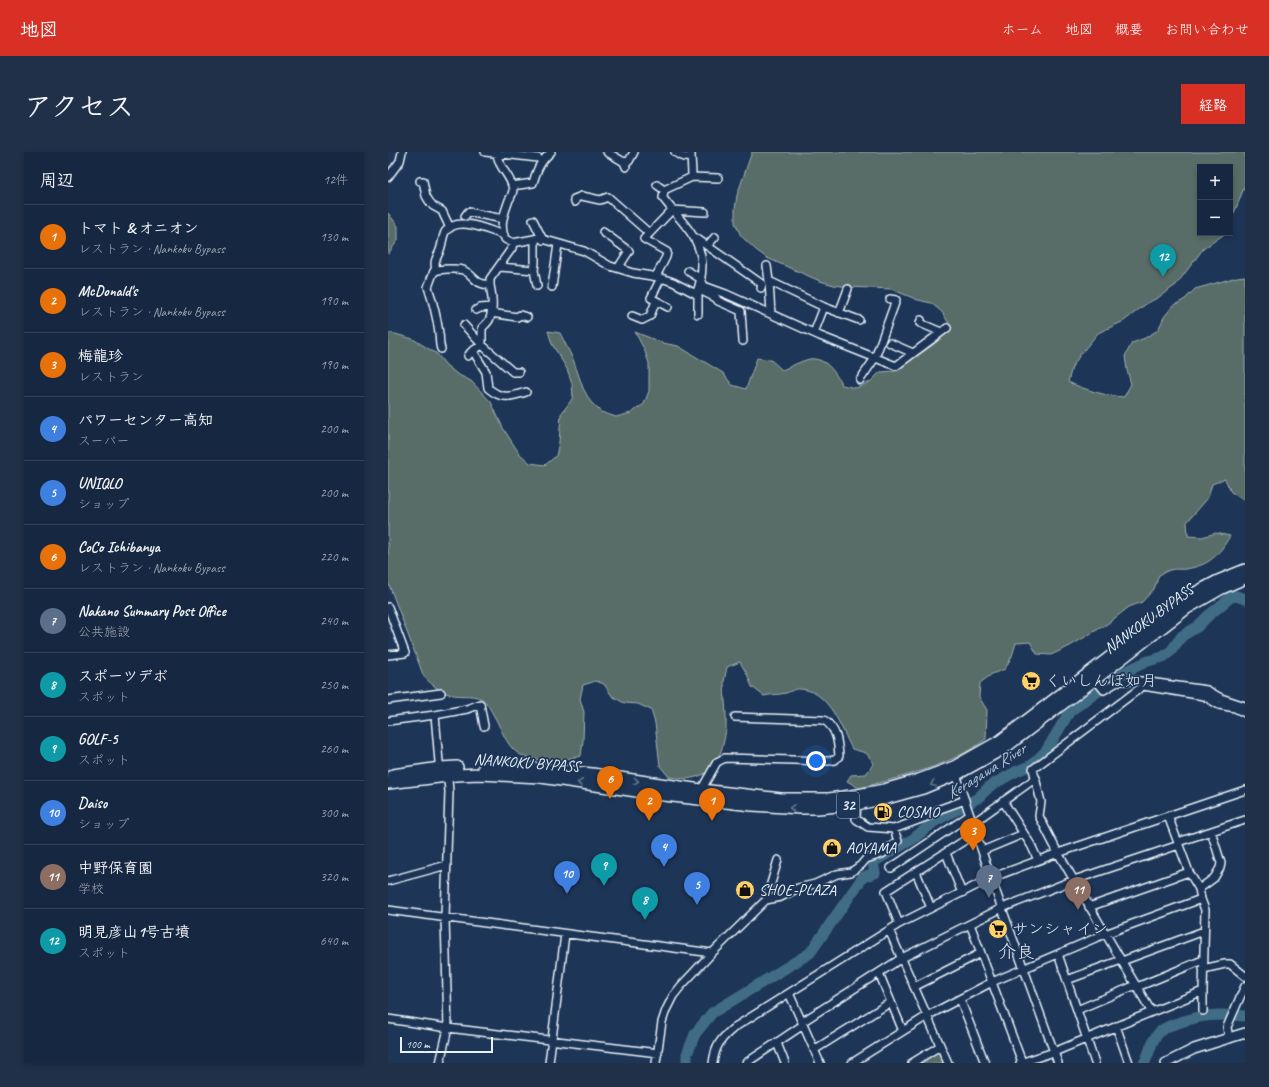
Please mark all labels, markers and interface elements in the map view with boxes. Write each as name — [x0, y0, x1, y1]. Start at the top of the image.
text: 地図 — [20, 18, 58, 42]
text: ホーム — [1002, 21, 1043, 38]
text: 地図 — [1065, 21, 1093, 38]
text: 概要 — [1115, 21, 1143, 38]
text: お問い合わせ — [1165, 21, 1249, 38]
button: 経路 — [1181, 84, 1245, 124]
text: アクセス — [24, 89, 134, 124]
map controls — [1197, 164, 1233, 236]
button: + — [1197, 164, 1233, 200]
text: 周辺 — [40, 170, 74, 191]
text: 12件 — [323, 172, 348, 188]
button: − — [1197, 200, 1233, 236]
text: トマト & オニオン — [78, 219, 198, 238]
text: 1 — [50, 229, 56, 245]
text: 130 m — [320, 229, 348, 245]
text: レストラン · Nankoku Bypass — [78, 241, 225, 257]
pin: 12 — [1150, 244, 1176, 277]
text: McDonald's — [78, 282, 137, 301]
text: 2 — [50, 293, 56, 309]
text: 190 m — [320, 293, 348, 309]
text: レストラン · Nankoku Bypass — [78, 304, 225, 320]
text: 梅龍珍 — [78, 347, 123, 366]
text: 3 — [50, 357, 56, 373]
text: 190 m — [320, 357, 348, 373]
text: レストラン — [78, 369, 144, 385]
text: パワーセンター高知 — [78, 411, 213, 430]
text: 4 — [50, 421, 56, 437]
text: 200 m — [320, 421, 348, 437]
text: スーパー — [78, 433, 129, 449]
text: UNIQLO — [78, 474, 121, 493]
text: 5 — [50, 485, 56, 501]
text: 200 m — [320, 485, 348, 501]
text: ショップ — [78, 496, 129, 512]
text: CoCo Ichibanya — [78, 538, 160, 557]
text: 6 — [50, 549, 56, 565]
text: 220 m — [320, 549, 348, 565]
text: レストラン · Nankoku Bypass — [78, 560, 225, 576]
street label: NANKOKU BYPASS — [1100, 578, 1200, 658]
text: Nakano Summary Post Office — [78, 602, 226, 621]
text: 7 — [50, 613, 56, 629]
text: 240 m — [320, 613, 348, 629]
text: 公共施設 — [78, 624, 130, 640]
text: スポーツデボ — [78, 667, 168, 686]
supermarket icon: くいしんぼ如月 — [1020, 670, 1042, 692]
place label: くいしんぼ如月 — [1045, 671, 1157, 691]
text: 8 — [50, 677, 56, 693]
text: 250 m — [320, 677, 348, 693]
text: スポット — [78, 689, 130, 705]
text: GOLF-5 — [78, 730, 118, 749]
water label: Keragawa River — [943, 737, 1032, 804]
text: 9 — [50, 741, 56, 757]
text: 260 m — [320, 741, 348, 757]
street label: NANKOKU BYPASS — [473, 749, 583, 777]
your location — [806, 751, 826, 771]
text: スポット — [78, 752, 130, 768]
pin: 6 — [597, 766, 623, 799]
one-way arrow — [633, 776, 639, 785]
one-way arrow — [577, 779, 583, 788]
one-way arrow — [930, 779, 937, 787]
pin: 2 — [636, 788, 662, 821]
pin: 1 — [699, 788, 725, 821]
road number: 32 — [837, 792, 859, 818]
text: Daiso — [78, 794, 107, 813]
fuel station icon: COSMO — [872, 801, 894, 823]
place label: COSMO — [897, 802, 941, 822]
one-way arrow — [789, 803, 795, 812]
text: 10 — [47, 805, 59, 821]
text: 300 m — [320, 805, 348, 821]
text: ショップ — [78, 816, 129, 832]
pin: 3 — [960, 818, 986, 851]
pin: 4 — [651, 834, 677, 867]
shop icon: AOYAMA — [821, 837, 843, 859]
place label: AOYAMA — [846, 838, 897, 858]
pin: 9 — [591, 853, 617, 886]
text: 中野保育園 — [78, 859, 153, 878]
pin: 10 — [554, 861, 580, 894]
pin: 7 — [976, 865, 1002, 898]
text: 11 — [47, 869, 59, 885]
text: 320 m — [320, 869, 348, 885]
pin: 5 — [684, 872, 710, 905]
pin: 11 — [1065, 877, 1091, 910]
shop icon: SHOE-PLAZA — [734, 879, 756, 901]
place label: SHOE-PLAZA — [759, 880, 837, 900]
text: 学校 — [78, 881, 104, 897]
pin: 8 — [632, 887, 658, 920]
supermarket icon: サンシャイン — [987, 918, 1009, 940]
place label: サンシャイン — [1012, 919, 1108, 939]
text: 明見彦山1号古墳 — [78, 923, 190, 942]
text: 12 — [47, 933, 59, 949]
text: 640 m — [320, 933, 348, 949]
district label: 介良 — [998, 941, 1034, 963]
text: スポット — [78, 945, 130, 961]
scale bar — [400, 1035, 493, 1054]
text: 100 m — [406, 1037, 430, 1051]

